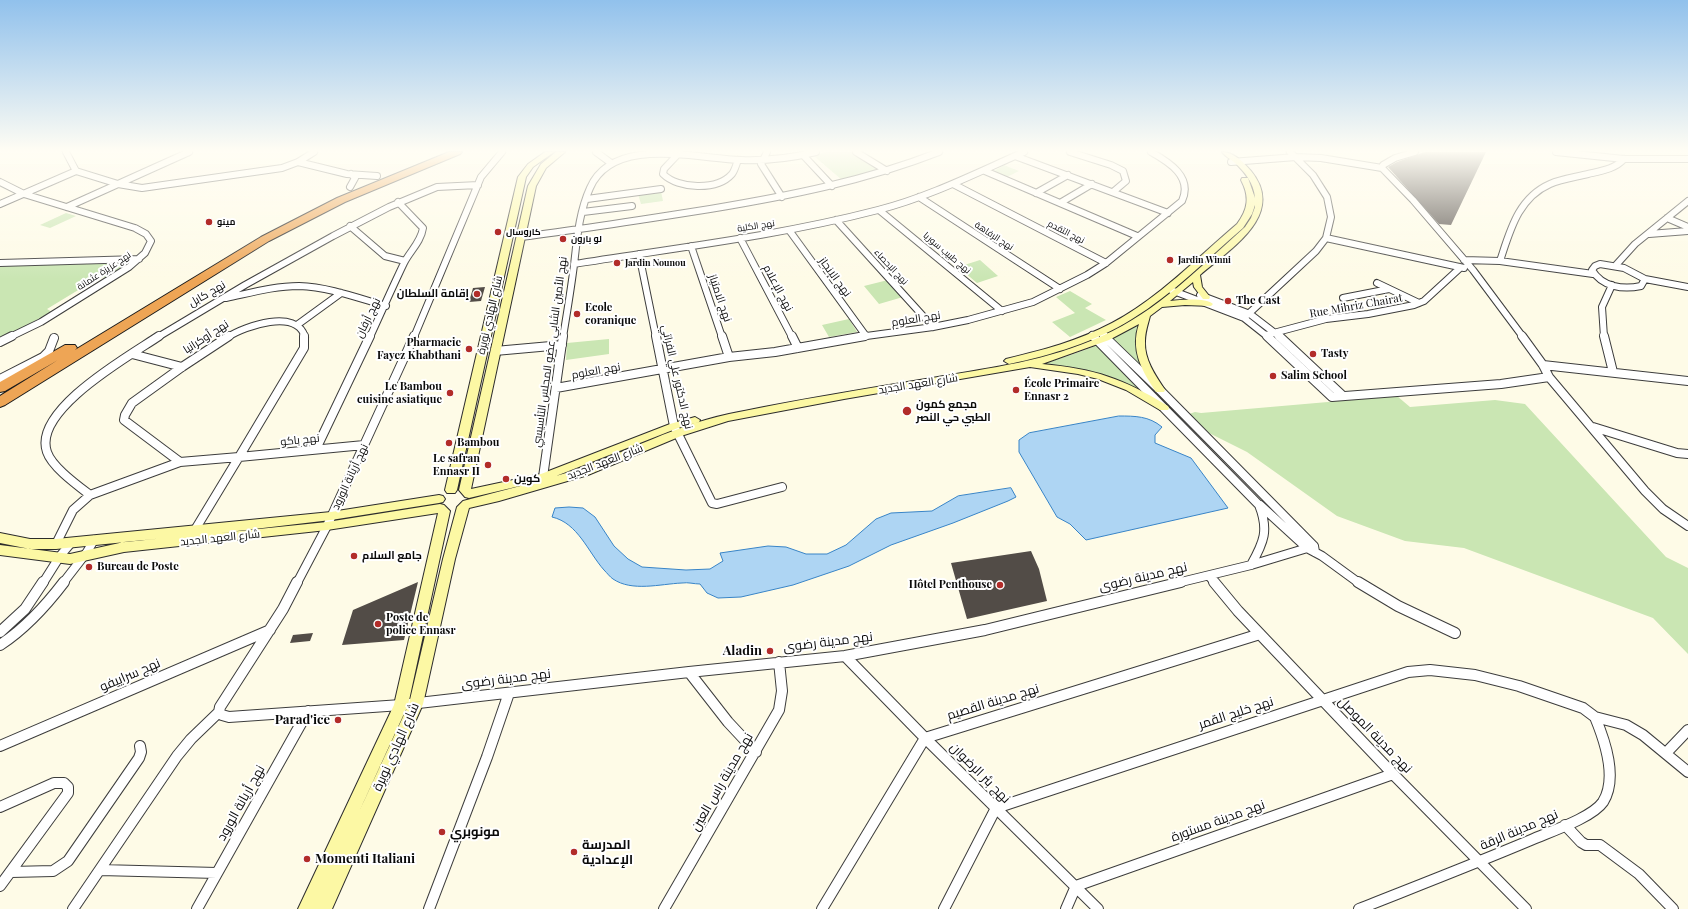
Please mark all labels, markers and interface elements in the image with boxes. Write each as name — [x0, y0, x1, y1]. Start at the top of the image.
marker: مينو — [204, 217, 214, 227]
place label: مينو — [217, 217, 235, 227]
street label: نهج الكلية — [737, 218, 775, 234]
street label: نهج التقدم — [1046, 218, 1086, 246]
street label: نهج الرفاهة — [972, 219, 1016, 253]
marker: كاروسال — [493, 227, 503, 237]
place label: كاروسال — [506, 227, 541, 237]
street label: نهج طبيب سوريا — [921, 230, 973, 276]
marker: لو بارون — [558, 234, 568, 244]
place label: لو بارون — [571, 234, 602, 244]
street label: نهج الإحصاء — [872, 247, 910, 287]
street label: نهج عزيزة عثمانة — [75, 250, 133, 292]
street label: نهج الإنجاز — [816, 255, 854, 299]
marker: Jardin Winni — [1165, 255, 1175, 265]
place label: Jardin Winni — [1178, 255, 1231, 265]
street label: نهج الأمين الشابي عضو المجلس التأسيسي — [530, 256, 570, 448]
marker: Jardin Nounou — [612, 258, 622, 268]
place label: Jardin Nounou — [625, 258, 686, 268]
street label: نهج الإعلام — [760, 263, 796, 313]
street label: نهج الامتياز — [706, 272, 734, 324]
street label: شارع الهادي نويرة — [475, 274, 505, 356]
street label: نهج كابل — [186, 278, 228, 310]
place label: إقامة السلطان — [397, 287, 469, 301]
marker: إقامة السلطان — [472, 289, 482, 299]
street label: Rue Mihriz Chairat — [1308, 291, 1404, 321]
place label: The Cast — [1236, 294, 1280, 308]
street label: نهج أرفان — [353, 296, 383, 340]
marker: The Cast — [1223, 296, 1233, 306]
place label: Ecole coranique — [585, 301, 636, 327]
marker: Ecole coranique — [572, 309, 582, 319]
street label: نهج العلوم — [891, 309, 941, 329]
street label: نهج أوكرانيا — [181, 317, 231, 357]
street label: نهج الدكتور علي الفراتي — [659, 324, 695, 430]
place label: Pharmacie Fayez Khabthani — [377, 336, 461, 362]
marker: Pharmacie Fayez Khabthani — [464, 344, 474, 354]
place label: Tasty — [1321, 347, 1348, 361]
marker: Tasty — [1308, 349, 1318, 359]
street label: نهج العلوم — [571, 360, 621, 382]
place label: Salim School — [1281, 369, 1347, 383]
street label: شارع العهد الجديد — [877, 371, 959, 397]
marker: Salim School — [1268, 371, 1278, 381]
place label: École Primaire Ennasr 2 — [1024, 377, 1099, 403]
place label: Le Bambou cuisine asiatique — [357, 380, 442, 406]
marker: École Primaire Ennasr 2 — [1011, 385, 1021, 395]
marker: Le Bambou cuisine asiatique — [445, 388, 455, 398]
place label: مجمع كمون الطبي حي النصر — [916, 398, 991, 424]
marker: مجمع كمون الطبي حي النصر — [901, 405, 913, 417]
street label: نهج باكو — [280, 431, 320, 449]
place label: Bambou — [457, 436, 499, 450]
marker: Bambou — [444, 438, 454, 448]
street label: شارع العهد الجديد — [565, 441, 645, 483]
street label: نهج أريانة الورود — [329, 442, 371, 512]
place label: Le safran Ennasr II — [433, 452, 480, 478]
marker: Le safran Ennasr II — [483, 460, 493, 470]
place label: كوين — [514, 472, 540, 486]
marker: كوين — [501, 474, 511, 484]
street label: شارع العهد الجديد — [179, 527, 261, 549]
place label: جامع السلام — [362, 549, 422, 563]
marker: جامع السلام — [349, 551, 359, 561]
street label: نهج مدينة رضوى — [1097, 559, 1189, 595]
place label: Bureau de Poste — [97, 560, 179, 574]
marker: Bureau de Poste — [84, 562, 94, 572]
place label: Hôtel Penthouse — [909, 578, 992, 592]
marker: Hôtel Penthouse — [995, 580, 1005, 590]
place label: Poste de police Ennasr — [386, 611, 456, 637]
marker: Poste de police Ennasr — [373, 619, 383, 629]
street label: نهج مدينة رضوى — [782, 629, 874, 655]
place label: Aladin — [723, 643, 762, 659]
marker: Aladin — [765, 646, 775, 656]
street label: نهج سراييفو — [97, 655, 163, 695]
street label: نهج مدينة رضوى — [460, 666, 552, 692]
street label: نهج مدينة القصيم — [945, 681, 1041, 723]
street label: نهج خليج القمر — [1197, 694, 1275, 732]
street label: نهج مدينة الموصل — [1335, 694, 1415, 776]
street label: شارع الهادي نويرة — [370, 700, 422, 794]
place label: Parad'ice — [275, 712, 330, 728]
marker: Parad'ice — [333, 715, 343, 725]
street label: نهج مدينة راس العين — [688, 730, 756, 834]
street label: نهج بئر الرضوان — [946, 739, 1014, 807]
street label: نهج أريانة الورود — [214, 762, 268, 844]
street label: نهج مدينة مستورة — [1169, 797, 1267, 845]
street label: نهج مدينة الرقة — [1478, 807, 1560, 853]
place label: مونوبري — [450, 824, 500, 840]
marker: مونوبري — [437, 827, 447, 837]
place label: المدرسة الإعدادية — [582, 837, 633, 868]
marker: المدرسة الإعدادية — [569, 847, 579, 857]
place label: Momenti Italiani — [315, 851, 415, 867]
marker: Momenti Italiani — [302, 854, 312, 864]

